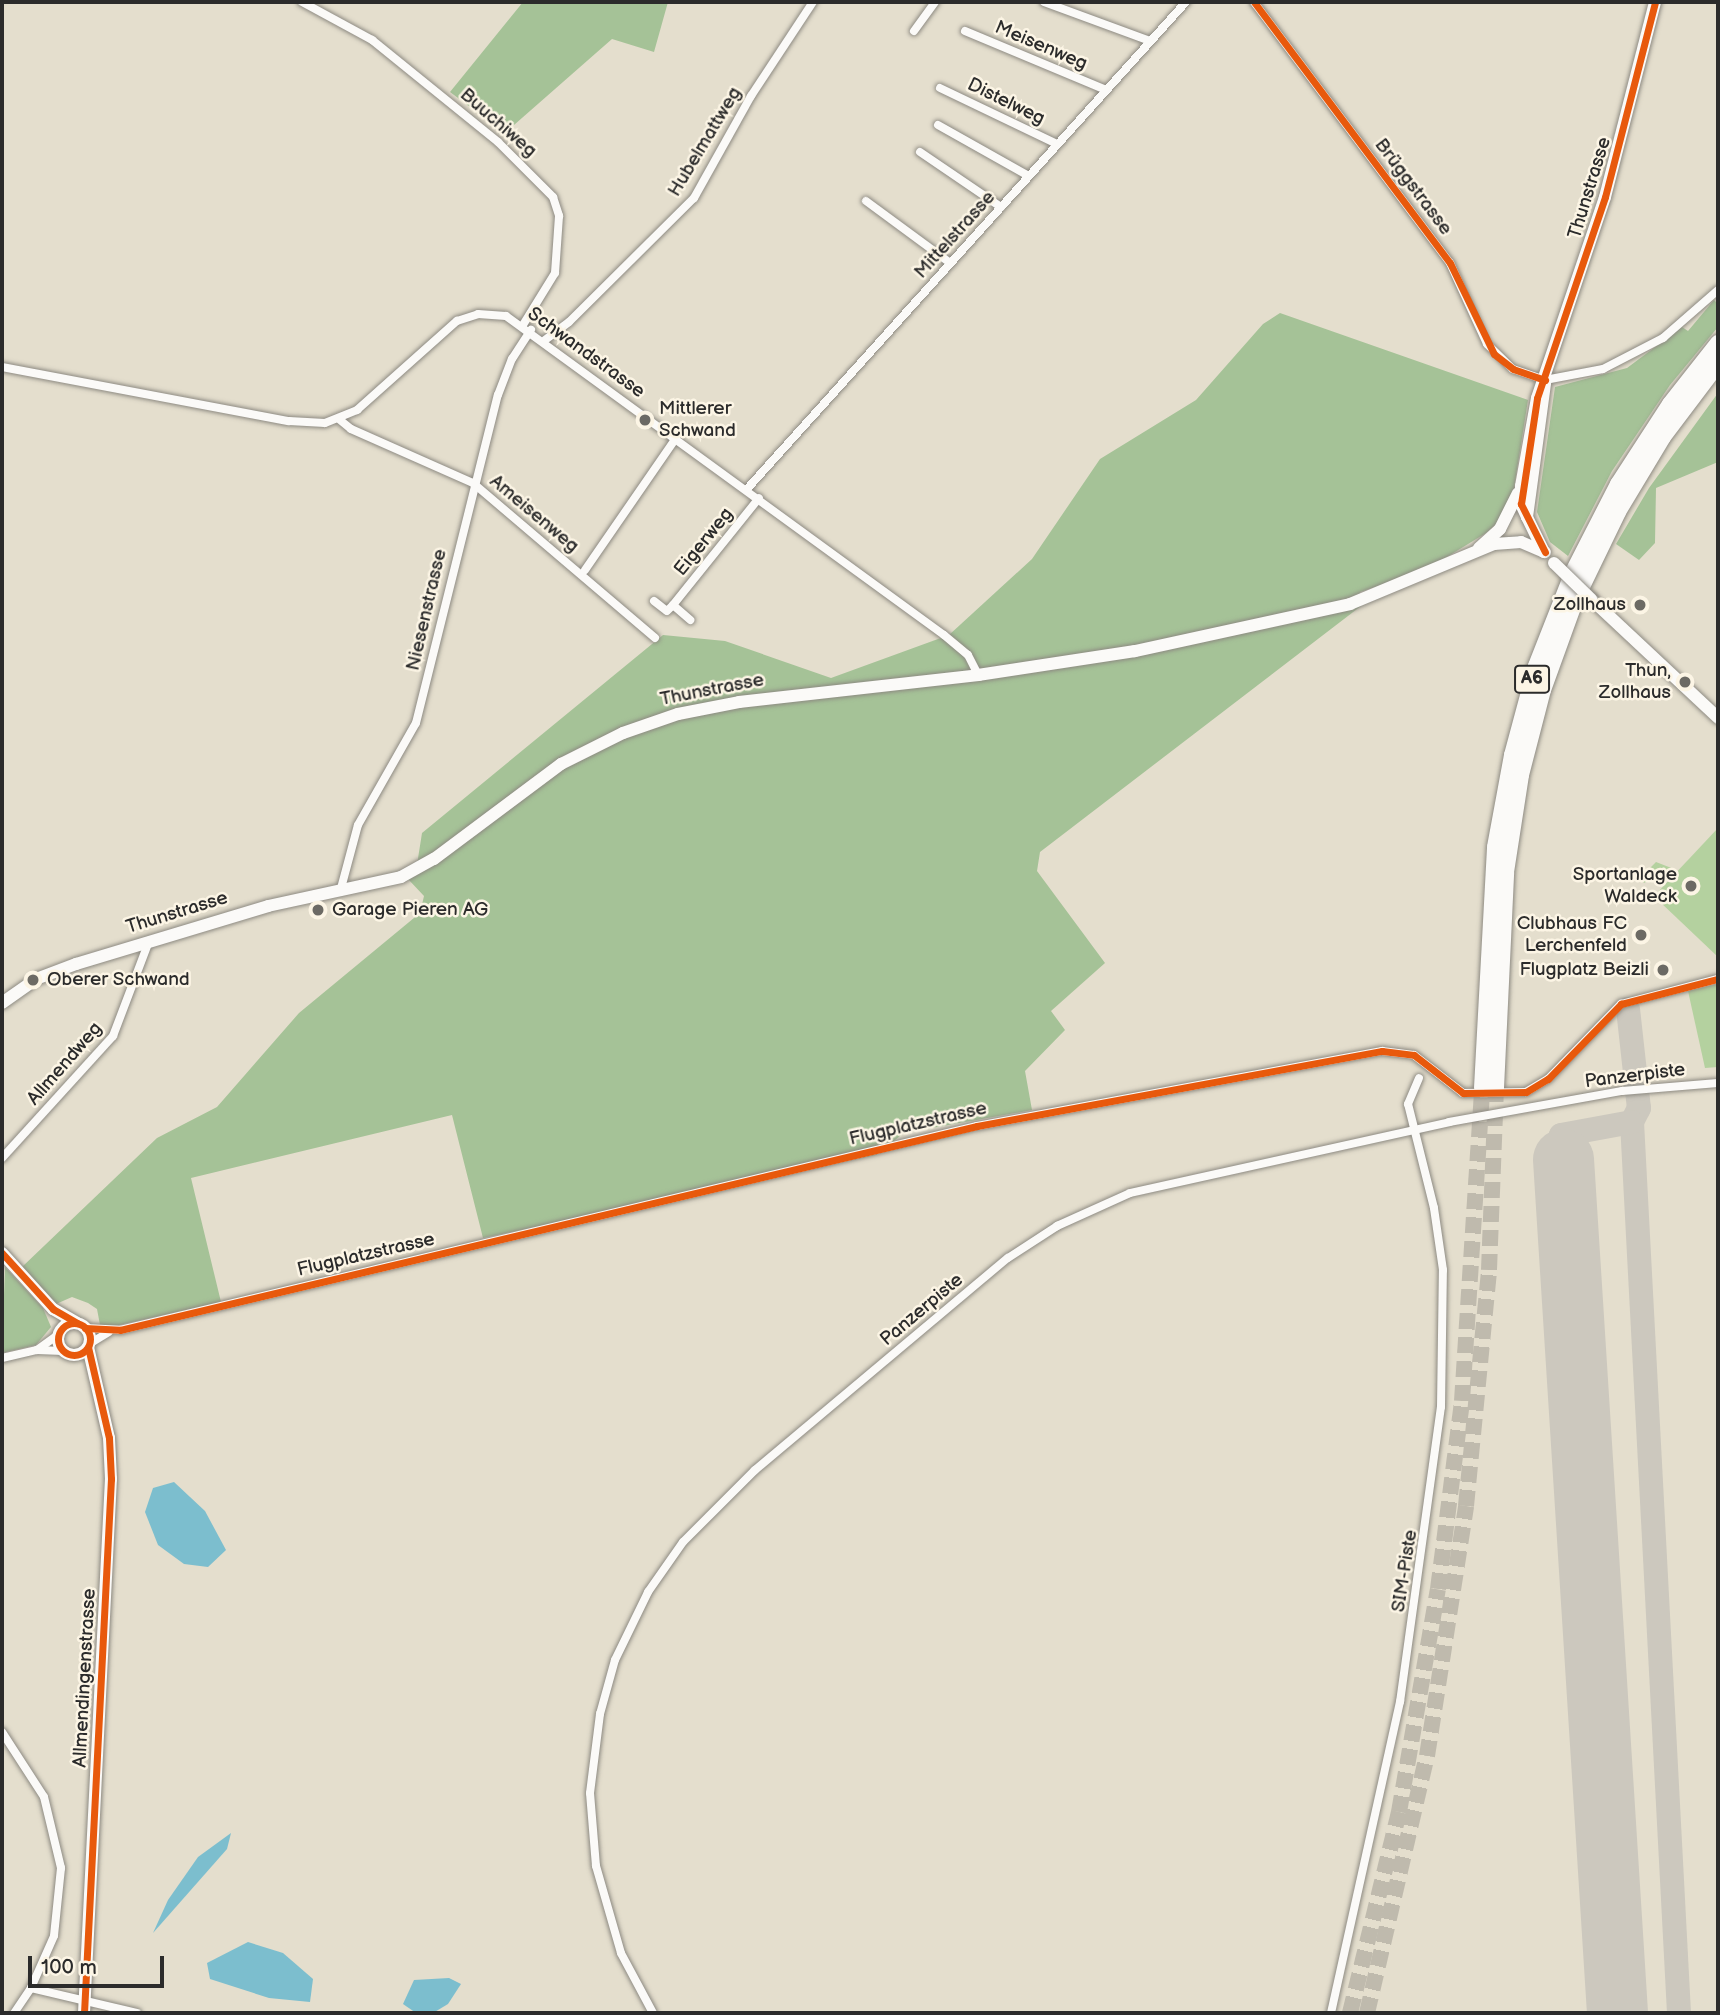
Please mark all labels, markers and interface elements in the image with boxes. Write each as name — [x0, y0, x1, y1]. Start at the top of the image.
street label: Meisenweg — [991, 16, 1091, 76]
street label: Distelweg — [964, 73, 1048, 131]
street label: Hubelmattweg — [663, 83, 747, 201]
street label: Buuchiweg — [455, 84, 541, 162]
street label: Brüggstrasse — [1369, 134, 1457, 240]
street label: Thunstrasse — [1564, 134, 1616, 242]
street label: Mittelstrasse — [910, 187, 1000, 283]
street label: Schwandstrasse — [523, 303, 649, 403]
place label: Mittlerer Schwand — [659, 398, 736, 442]
marker: Mittlerer Schwand — [637, 412, 653, 428]
street label: Ameisenweg — [485, 470, 583, 558]
street label: Eigerweg — [670, 503, 738, 581]
street label: Niesenstrasse — [402, 547, 452, 673]
place label: Zollhaus — [1554, 594, 1626, 616]
marker: Zollhaus — [1632, 597, 1648, 613]
place label: Thun, Zollhaus — [1599, 660, 1671, 704]
road number: A6 — [1513, 664, 1551, 694]
street label: Thunstrasse — [658, 669, 766, 711]
marker: Thun, Zollhaus — [1677, 674, 1693, 690]
place label: Sportanlage Waldeck — [1573, 864, 1677, 908]
marker: Sportanlage Waldeck — [1683, 878, 1699, 894]
street label: Thunstrasse — [123, 887, 231, 939]
place label: Garage Pieren AG — [332, 899, 488, 921]
marker: Garage Pieren AG — [310, 902, 326, 918]
place label: Clubhaus FC Lerchenfeld — [1517, 913, 1627, 957]
marker: Clubhaus FC Lerchenfeld — [1633, 927, 1649, 943]
place label: Flugplatz Beizli — [1519, 959, 1649, 981]
marker: Flugplatz Beizli — [1655, 962, 1671, 978]
place label: Oberer Schwand — [47, 969, 190, 991]
marker: Oberer Schwand — [25, 972, 41, 988]
street label: Allmendweg — [23, 1018, 107, 1110]
street label: Panzerpiste — [1583, 1059, 1687, 1093]
street label: Flugplatzstrasse — [847, 1097, 989, 1151]
street label: Flugplatzstrasse — [295, 1228, 437, 1282]
street label: Panzerpiste — [876, 1269, 968, 1351]
street label: SIM-Piste — [1387, 1528, 1423, 1614]
street label: Allmendingenstrasse — [69, 1588, 101, 1768]
scale bar — [32, 1941, 168, 1985]
text: 100 m — [41, 1955, 97, 1980]

